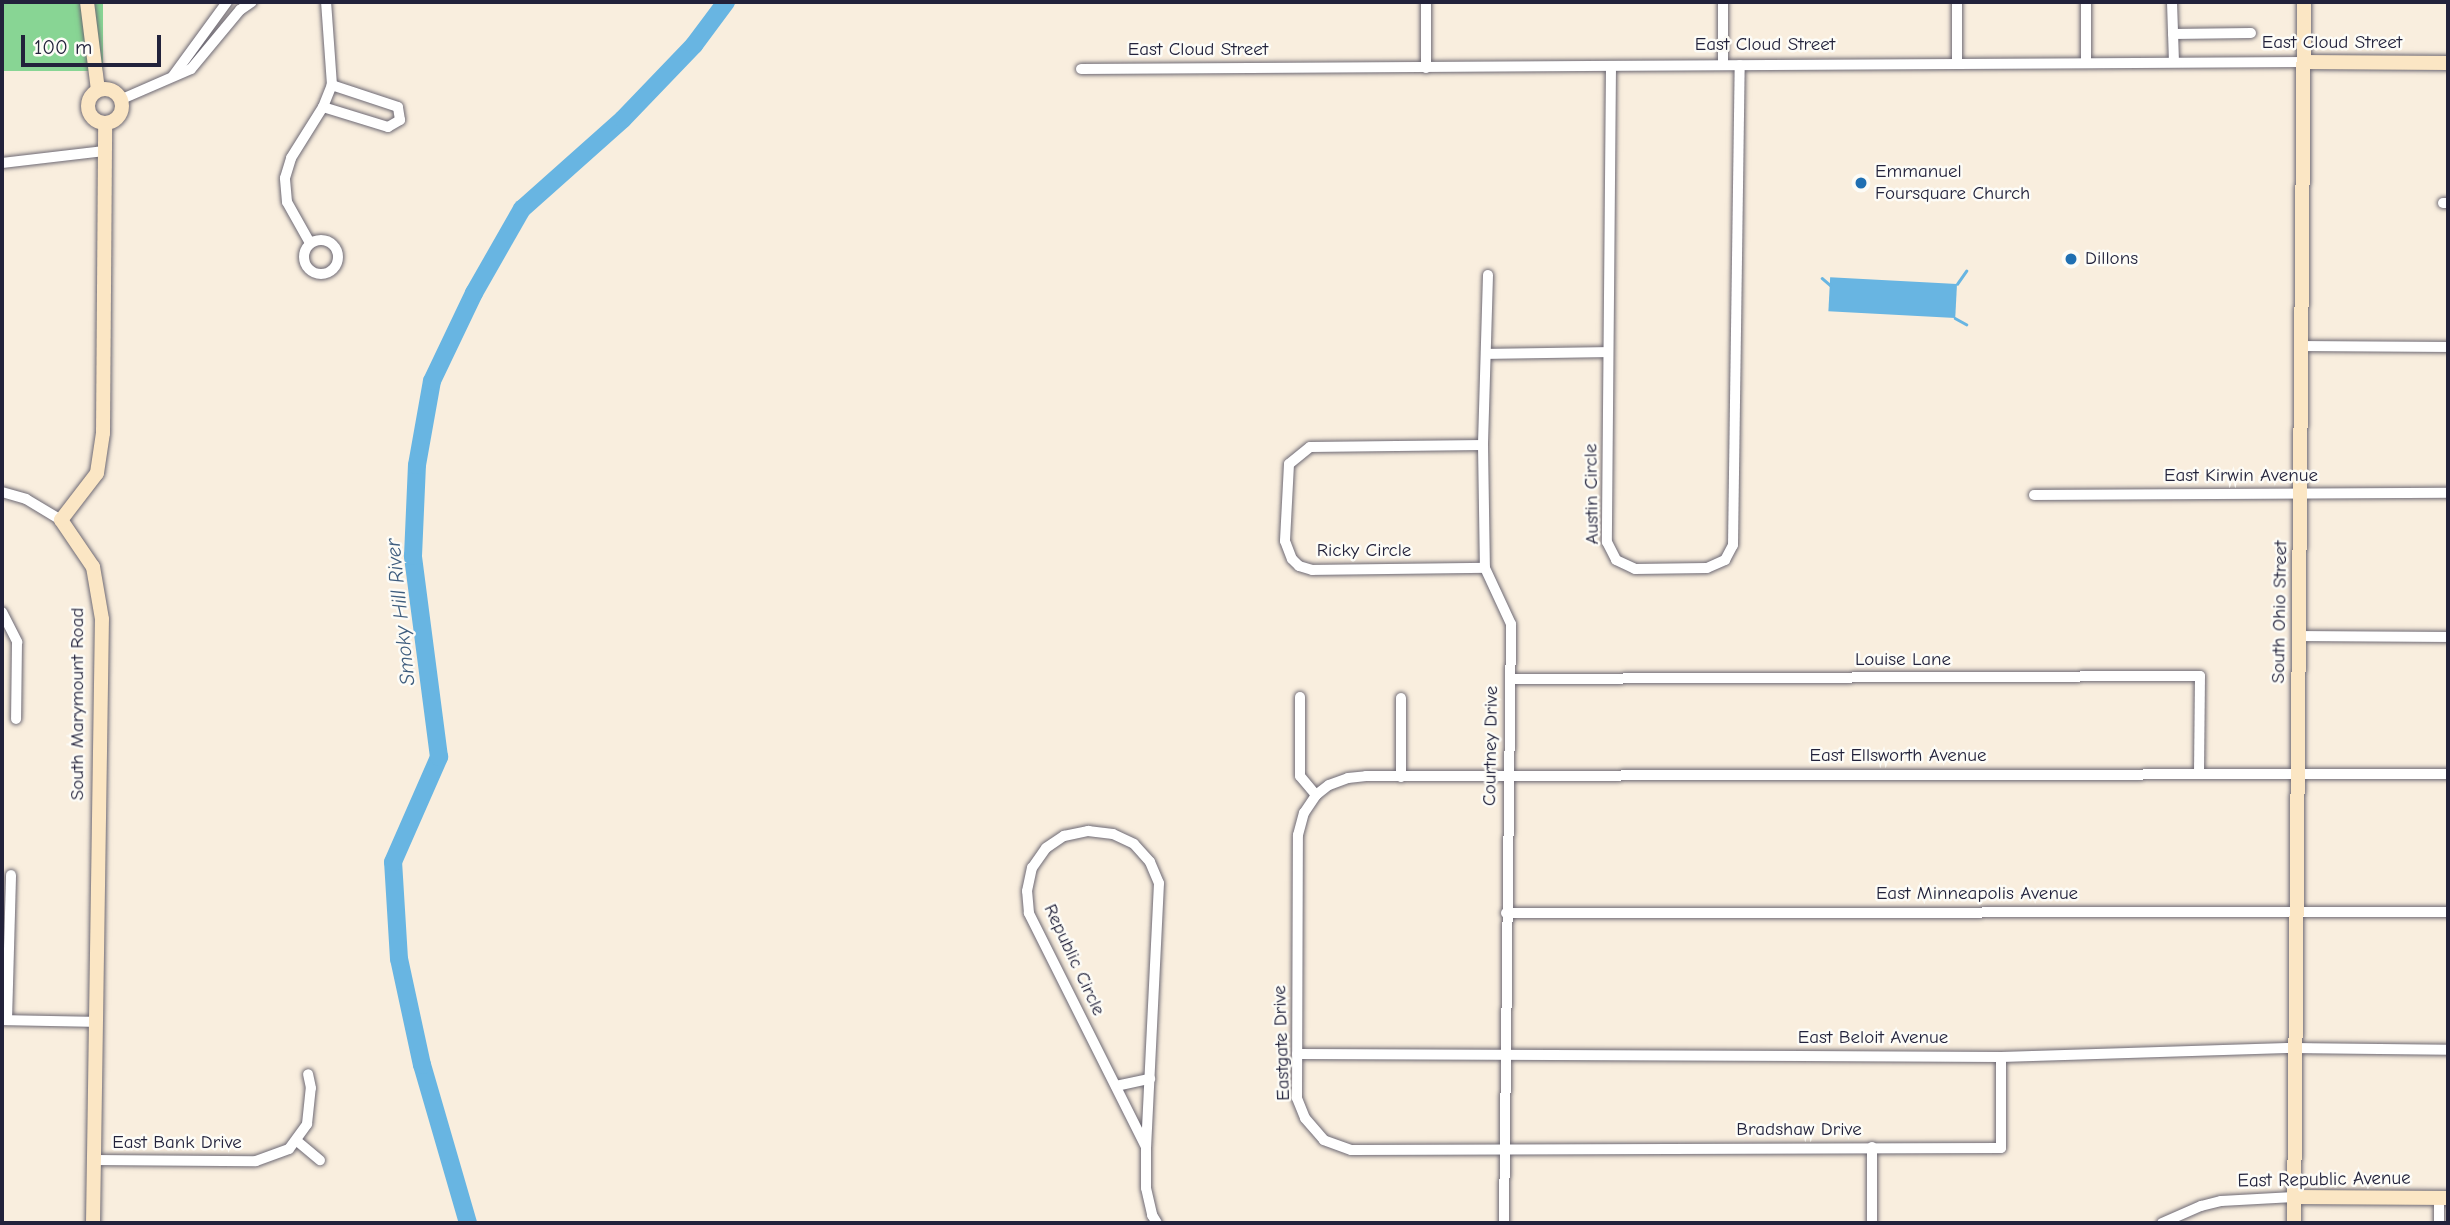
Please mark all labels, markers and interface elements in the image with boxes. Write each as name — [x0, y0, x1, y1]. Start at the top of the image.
scale bar — [24, 21, 164, 65]
street label: East Cloud Street — [2262, 32, 2402, 54]
street label: East Cloud Street — [1695, 34, 1835, 56]
text: 100 m — [34, 35, 92, 59]
street label: East Cloud Street — [1128, 39, 1268, 61]
place label: Emmanuel Foursquare Church — [1875, 161, 2030, 205]
marker: Emmanuel Foursquare Church — [1853, 175, 1869, 191]
place label: Dillons — [2085, 248, 2138, 270]
marker: Dillons — [2063, 251, 2079, 267]
street label: Austin Circle — [1580, 443, 1604, 545]
street label: East Kirwin Avenue — [2164, 465, 2318, 487]
water label: Smoky Hill River — [380, 537, 420, 687]
street label: Ricky Circle — [1317, 540, 1411, 562]
street label: South Ohio Street — [2267, 540, 2293, 684]
street label: South Marymount Road — [67, 608, 89, 800]
street label: Louise Lane — [1855, 649, 1951, 671]
street label: Courtney Drive — [1479, 686, 1503, 806]
street label: East Ellsworth Avenue — [1809, 745, 1987, 767]
street label: East Minneapolis Avenue — [1876, 883, 2078, 905]
street label: Republic Circle — [1038, 901, 1110, 1019]
street label: Eastgate Drive — [1269, 985, 1295, 1101]
street label: East Beloit Avenue — [1798, 1027, 1948, 1049]
street label: Bradshaw Drive — [1736, 1119, 1862, 1141]
street label: East Bank Drive — [112, 1132, 242, 1154]
street label: East Republic Avenue — [2237, 1167, 2411, 1193]

